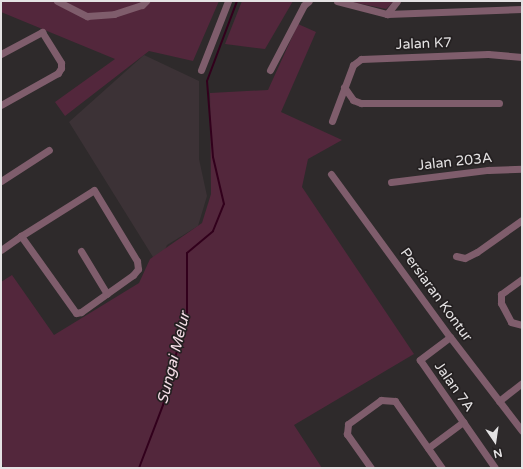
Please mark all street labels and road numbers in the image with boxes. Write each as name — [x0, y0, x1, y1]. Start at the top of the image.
street label: Jalan K7 — [396, 35, 452, 53]
street label: Jalan 203A — [417, 150, 493, 174]
street label: Persiaran Kontur — [396, 245, 476, 345]
street label: Jalan 7A — [431, 359, 477, 415]

